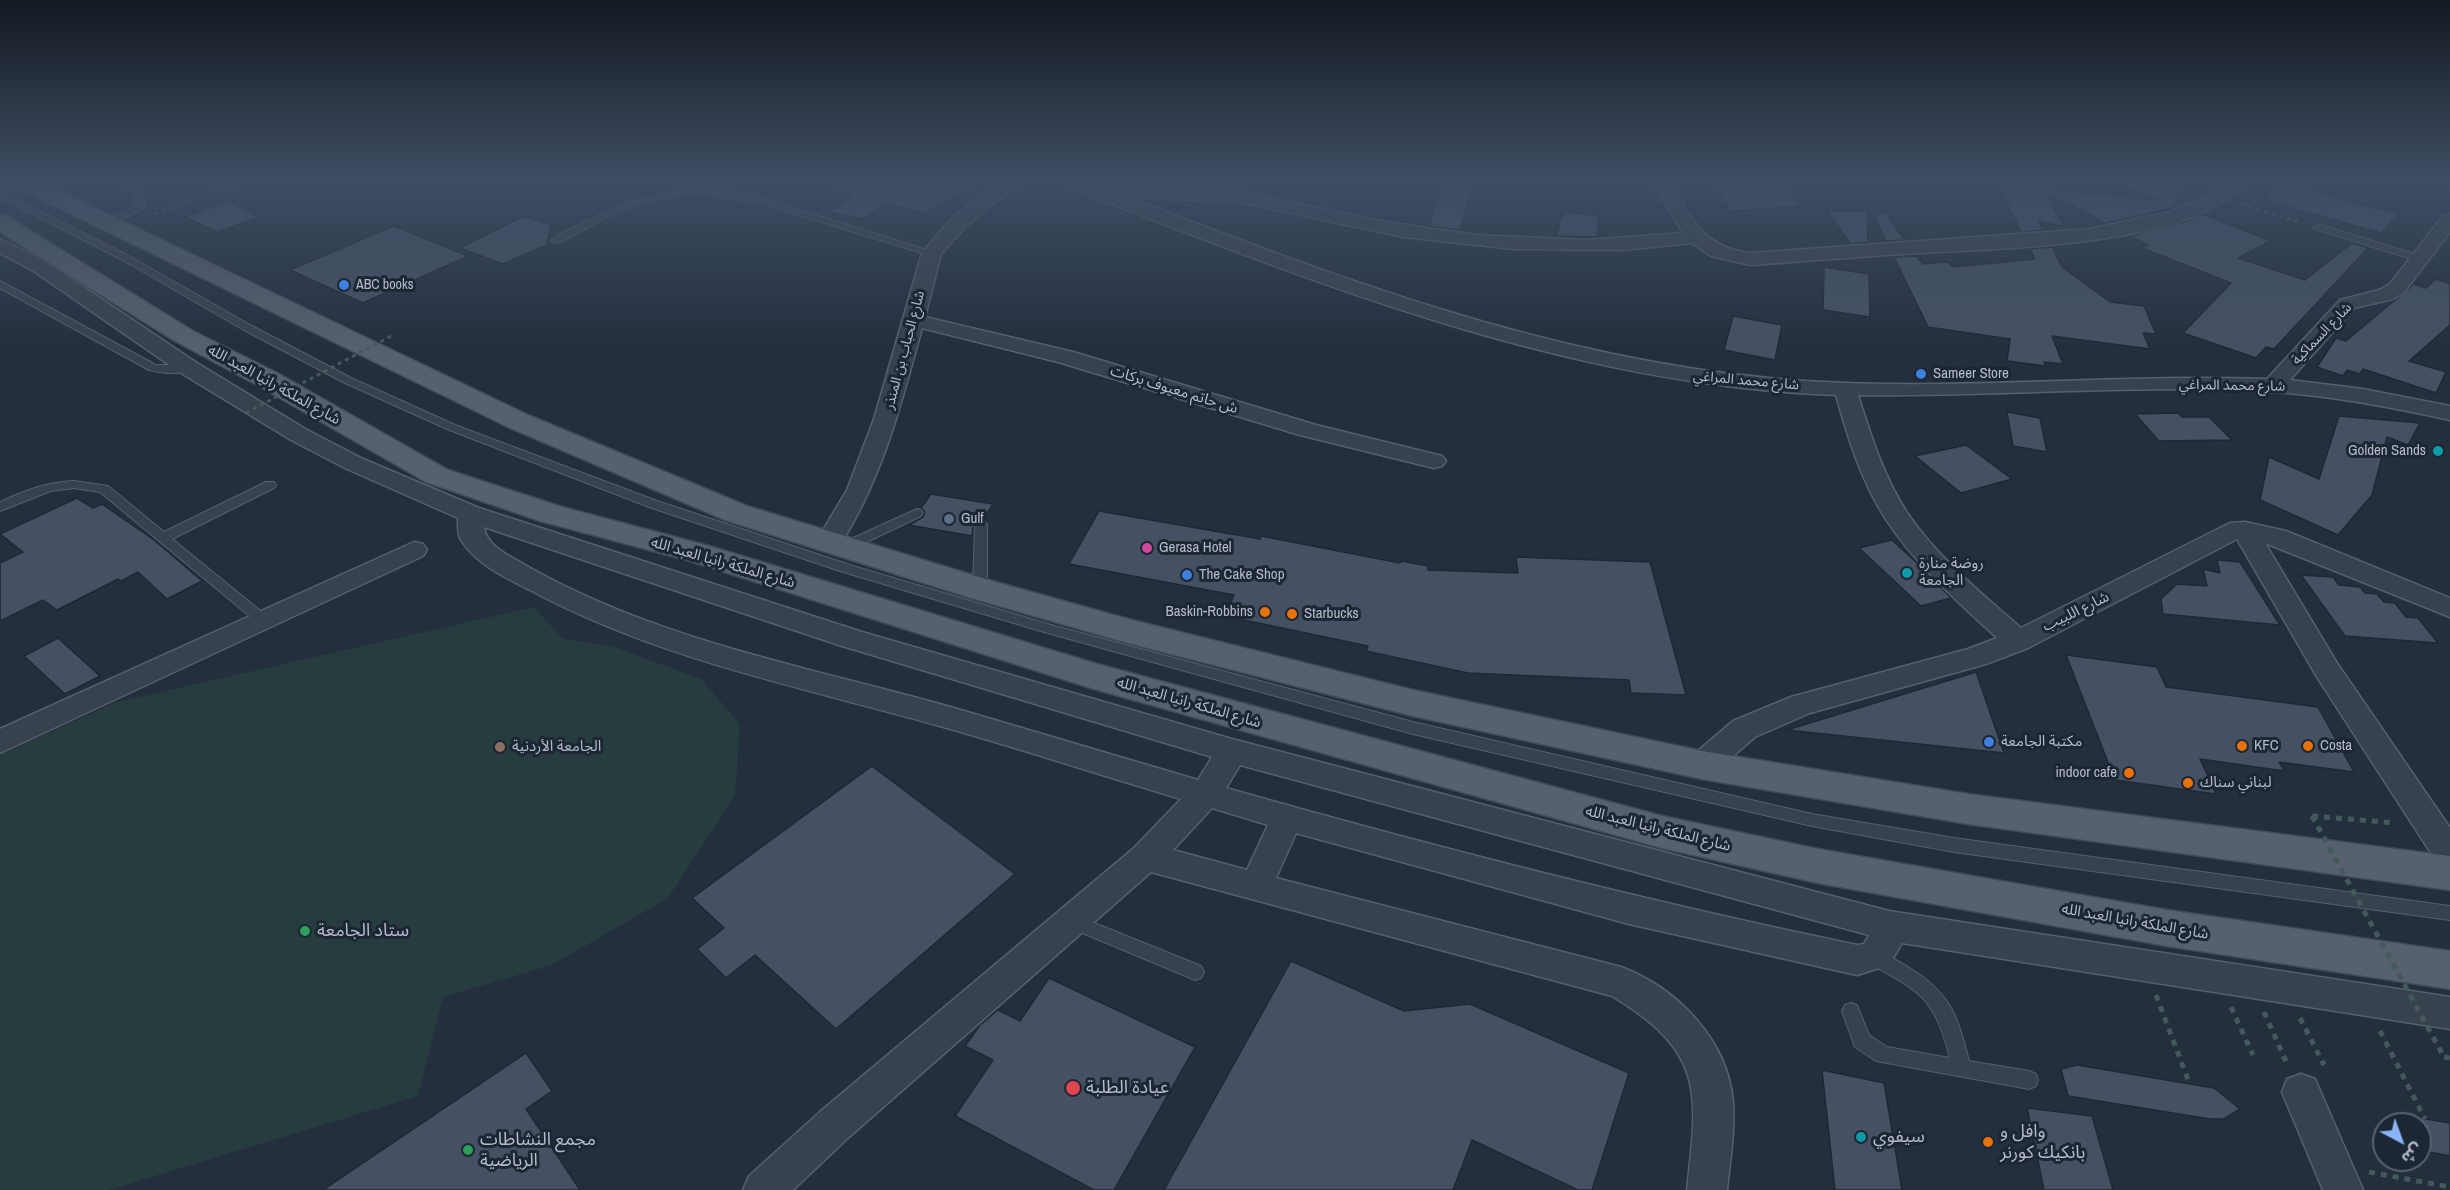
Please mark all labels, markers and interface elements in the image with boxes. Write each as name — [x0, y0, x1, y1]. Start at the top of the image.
place label: ABC books — [356, 277, 413, 293]
marker: ABC books — [337, 278, 351, 292]
street label: شارع الحباب بن المنذر — [881, 289, 929, 411]
street label: شارع السماكية — [2288, 300, 2356, 368]
street label: شارع الملكة رانيا العبد الله — [205, 341, 343, 429]
street label: ش حاتم معيوف بركات — [1108, 362, 1240, 418]
place label: Sameer Store — [1933, 365, 2009, 383]
marker: Sameer Store — [1914, 367, 1928, 381]
street label: شارع محمد المراغي — [1692, 368, 1800, 394]
street label: شارع محمد المراغي — [2179, 377, 2285, 395]
place label: Golden Sands — [2348, 442, 2426, 460]
marker: Golden Sands — [2431, 444, 2445, 458]
place label: Gulf — [961, 510, 984, 528]
marker: Gulf — [942, 512, 956, 526]
street label: شارع الملكة رانيا العبد الله — [649, 534, 797, 592]
place label: Gerasa Hotel — [1159, 539, 1231, 557]
marker: Gerasa Hotel — [1140, 541, 1154, 555]
place label: روضة منارة الجامعة — [1919, 555, 1984, 590]
place label: The Cake Shop — [1199, 566, 1284, 584]
marker: روضة منارة الجامعة — [1900, 566, 1914, 580]
marker: The Cake Shop — [1180, 568, 1194, 582]
street label: شارع اللبيب — [2040, 588, 2112, 636]
place label: Baskin-Robbins — [1165, 603, 1253, 621]
marker: Baskin-Robbins — [1258, 605, 1272, 619]
place label: Starbucks — [1304, 605, 1359, 623]
marker: Starbucks — [1285, 607, 1299, 621]
street label: شارع الملكة رانيا العبد الله — [1115, 674, 1263, 732]
place label: مكتبة الجامعة — [2001, 733, 2082, 751]
marker: مكتبة الجامعة — [1982, 735, 1996, 749]
place label: KFC — [2254, 737, 2279, 755]
place label: Costa — [2320, 737, 2352, 755]
place label: الجامعة الأردنية — [512, 738, 601, 756]
marker: KFC — [2235, 739, 2249, 753]
marker: Costa — [2301, 739, 2315, 753]
marker: الجامعة الأردنية — [493, 740, 507, 754]
place label: indoor cafe — [2055, 764, 2117, 782]
marker: indoor cafe — [2122, 766, 2136, 780]
place label: لبناني سناك — [2200, 774, 2272, 792]
marker: لبناني سناك — [2181, 776, 2195, 790]
street label: شارع الملكة رانيا العبد الله — [1584, 802, 1732, 856]
street label: شارع الملكة رانيا العبد الله — [2060, 900, 2210, 944]
place label: ستاد الجامعة — [317, 920, 409, 942]
marker: ستاد الجامعة — [298, 924, 312, 938]
place label: عيادة الطلبة — [1086, 1077, 1169, 1099]
marker: عيادة الطلبة — [1064, 1079, 1082, 1097]
north arrow — [2372, 1112, 2432, 1172]
place label: وافل و بانكيك كورنر — [2000, 1121, 2085, 1164]
place label: سيفوي — [1873, 1126, 1925, 1148]
place label: مجمع النشاطات الرياضية — [480, 1129, 596, 1172]
marker: سيفوي — [1854, 1130, 1868, 1144]
marker: وافل و بانكيك كورنر — [1981, 1135, 1995, 1149]
text: ش — [2397, 1139, 2428, 1170]
marker: مجمع النشاطات الرياضية — [461, 1143, 475, 1157]

